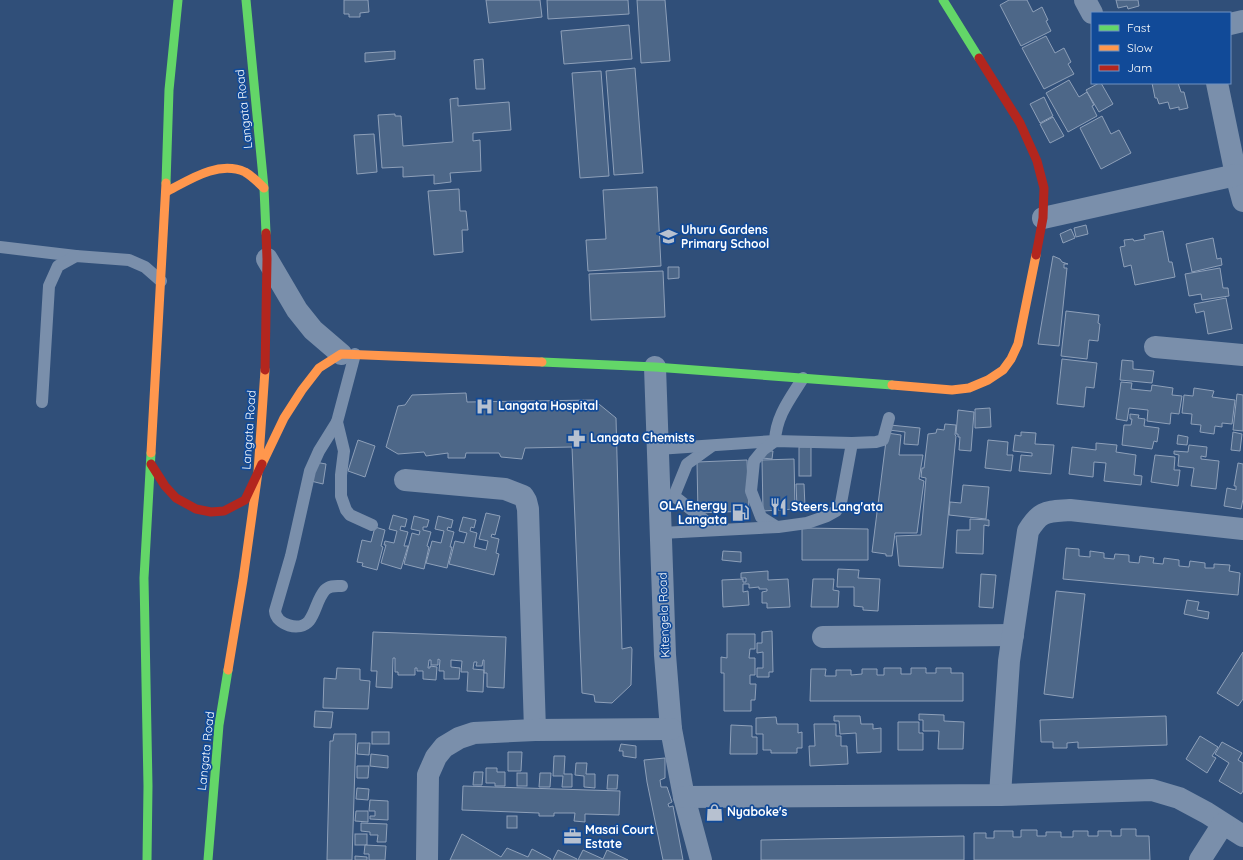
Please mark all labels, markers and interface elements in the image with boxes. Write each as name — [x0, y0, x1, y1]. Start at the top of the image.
legend — [1091, 12, 1231, 84]
text: Fast — [1127, 20, 1151, 35]
text: Slow — [1127, 40, 1153, 55]
text: Jam — [1127, 60, 1152, 75]
street label: Langata Road — [232, 69, 255, 149]
place label: Uhuru Gardens Primary School — [681, 222, 769, 251]
school or university icon: Uhuru Gardens Primary School — [658, 227, 678, 247]
street label: Langata Road — [238, 390, 259, 470]
hospital icon: Langata Hospital — [475, 396, 495, 416]
place label: Langata Hospital — [498, 398, 598, 413]
pharmacy icon: Langata Chemists — [567, 428, 587, 448]
place label: Langata Chemists — [590, 430, 695, 445]
restaurant icon: Steers Lang'ata — [768, 497, 788, 517]
place label: OLA Energy Langata — [659, 498, 727, 527]
place label: Steers Lang'ata — [791, 499, 883, 514]
fuel station icon: OLA Energy Langata — [730, 503, 750, 523]
street label: Kitengela Road — [655, 572, 672, 658]
street label: Langata Road — [194, 711, 217, 791]
shop icon: Nyaboke's — [704, 802, 724, 822]
place label: Nyaboke's — [727, 804, 788, 819]
place label: Masai Court Estate — [585, 822, 654, 851]
office icon: Masai Court Estate — [562, 827, 582, 847]

